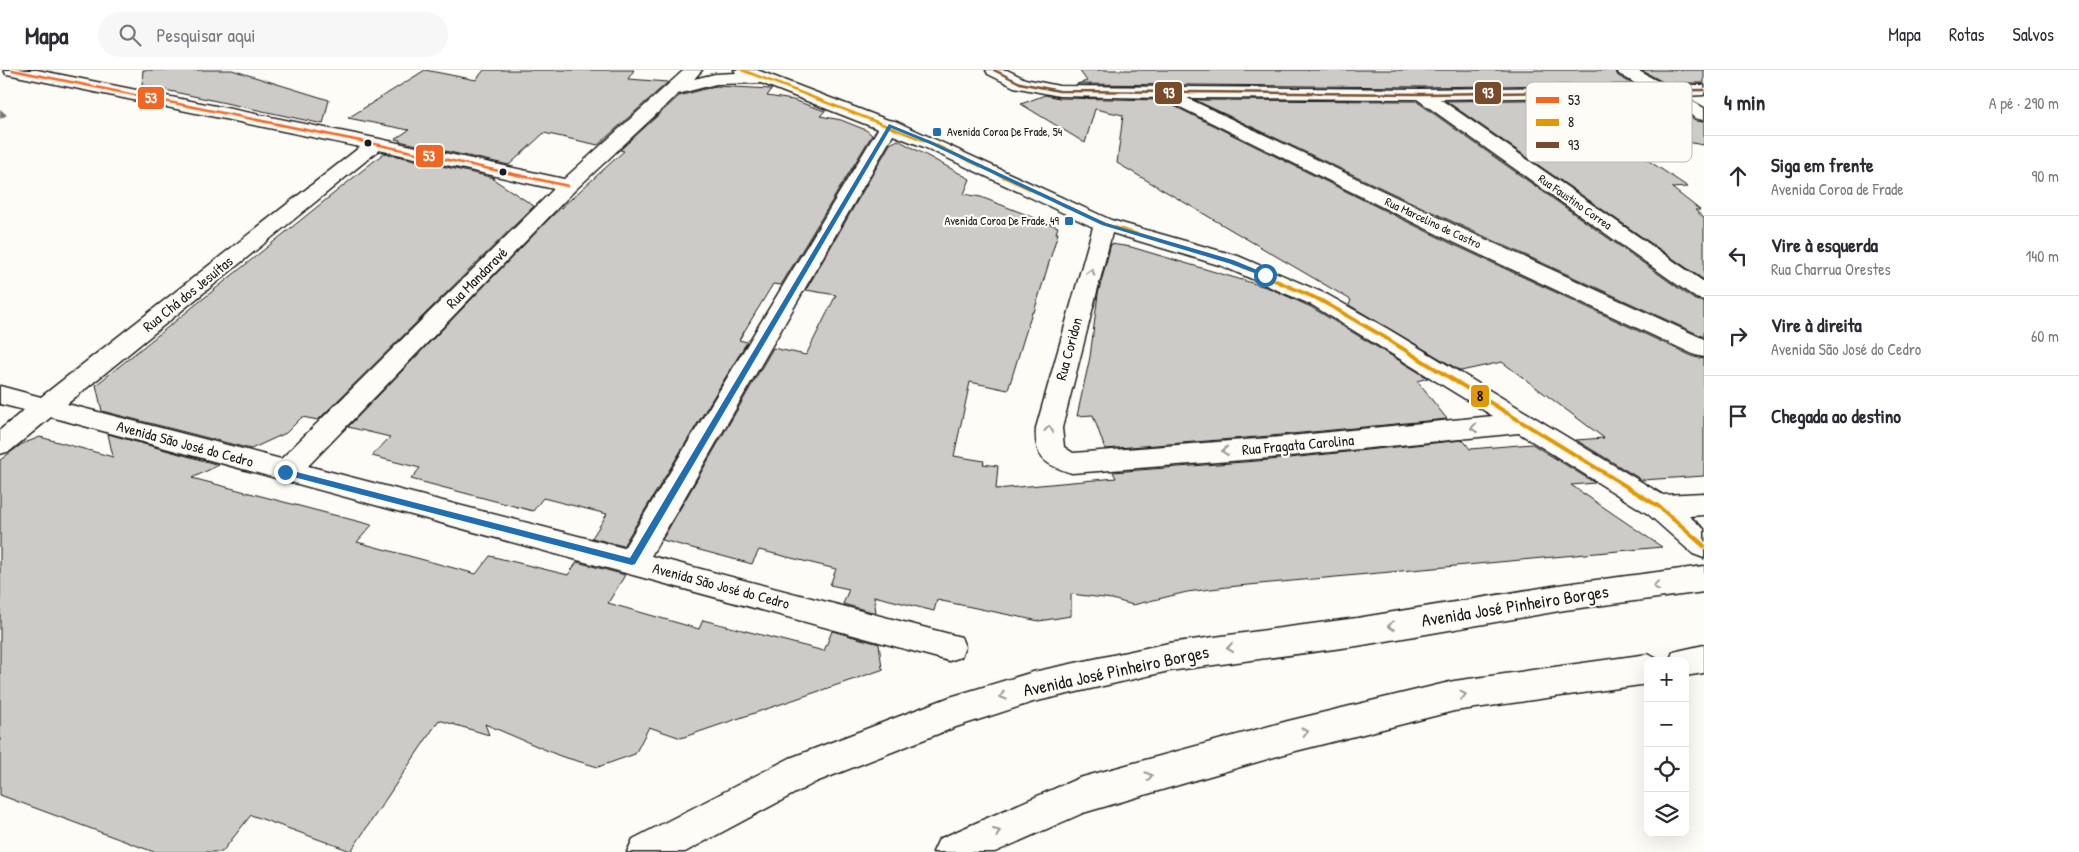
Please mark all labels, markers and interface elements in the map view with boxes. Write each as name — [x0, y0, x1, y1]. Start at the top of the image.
search box — [98, 12, 448, 57]
text: Mapa — [25, 19, 68, 51]
icon: search — [116, 21, 144, 49]
text: Pesquisar aqui — [156, 22, 256, 48]
text: Mapa — [1888, 22, 1921, 47]
text: Rotas — [1949, 22, 1985, 47]
text: Salvos — [2013, 22, 2054, 47]
line badge: 93 — [1154, 81, 1183, 105]
line badge: 93 — [1474, 81, 1502, 105]
legend — [1526, 82, 1692, 162]
text: 93 — [1163, 83, 1175, 102]
text: 93 — [1482, 83, 1494, 102]
line badge: 53 — [137, 86, 165, 110]
text: 53 — [145, 88, 158, 107]
text: 4 min — [1724, 88, 1765, 117]
text: 53 — [1568, 90, 1580, 109]
text: A pé · 290 m — [1989, 92, 2059, 114]
text: 8 — [1568, 112, 1574, 131]
place label: Avenida Coroa De Frade, 54 — [947, 123, 1063, 140]
marker: Avenida Coroa De Frade, 54 — [931, 126, 943, 138]
text: 93 — [1568, 135, 1579, 154]
unlabelled marker — [363, 138, 373, 148]
line badge: 53 — [415, 144, 444, 168]
text: 53 — [423, 146, 436, 165]
text: Siga em frente — [1771, 152, 1874, 178]
icon: ahead — [1724, 162, 1752, 190]
text: 90 m — [2031, 165, 2059, 187]
unlabelled marker — [498, 167, 508, 177]
street label: Rua Faustino Correa — [1535, 170, 1616, 233]
text: Avenida Coroa de Frade — [1771, 178, 1904, 200]
street label: Rua Marcelino de Castro — [1382, 193, 1484, 252]
place label: Avenida Coroa De Frade, 49 — [944, 212, 1060, 229]
marker: Avenida Coroa De Frade, 49 — [1063, 215, 1075, 227]
text: Vire à esquerda — [1771, 232, 1878, 258]
street label: Rua Mandaravé — [441, 242, 512, 313]
icon: left — [1724, 242, 1752, 270]
text: 140 m — [2025, 245, 2059, 267]
street label: Rua Chá dos Jesuítas — [138, 251, 237, 337]
text: Rua Charrua Orestes — [1771, 258, 1891, 280]
route start — [1254, 264, 1277, 287]
one-way arrow — [1085, 268, 1095, 276]
text: Vire à direita — [1771, 312, 1862, 338]
street label: Rua Coridon — [1050, 315, 1087, 383]
icon: right — [1724, 322, 1752, 350]
text: 60 m — [2031, 325, 2059, 347]
text: Avenida São José do Cedro — [1771, 338, 1921, 360]
line badge: 8 — [1470, 384, 1490, 408]
text: 8 — [1477, 386, 1483, 405]
icon: arrive — [1724, 402, 1752, 430]
text: Chegada ao destino — [1771, 403, 1901, 429]
street label: Avenida São José do Cedro — [114, 415, 256, 472]
one-way arrow — [1470, 422, 1478, 433]
one-way arrow — [1043, 424, 1054, 432]
street label: Rua Fragata Carolina — [1241, 429, 1355, 460]
one-way arrow — [1221, 446, 1229, 457]
route end — [274, 461, 297, 484]
street label: Avenida São José do Cedro — [650, 557, 792, 614]
street label: Avenida José Pinheiro Borges — [1420, 578, 1610, 633]
one-way arrow — [1651, 580, 1660, 590]
one-way arrow — [1387, 620, 1395, 631]
street label: Avenida José Pinheiro Borges — [1021, 639, 1211, 702]
one-way arrow — [1226, 643, 1235, 653]
map controls — [1644, 657, 1689, 837]
button: + — [1644, 657, 1689, 702]
one-way arrow — [1459, 690, 1467, 700]
one-way arrow — [1000, 691, 1008, 701]
button: − — [1644, 702, 1689, 747]
one-way arrow — [1301, 727, 1310, 738]
button: locate — [1644, 747, 1689, 792]
one-way arrow — [1144, 771, 1153, 782]
button: layers — [1644, 792, 1689, 837]
one-way arrow — [992, 828, 1001, 839]

